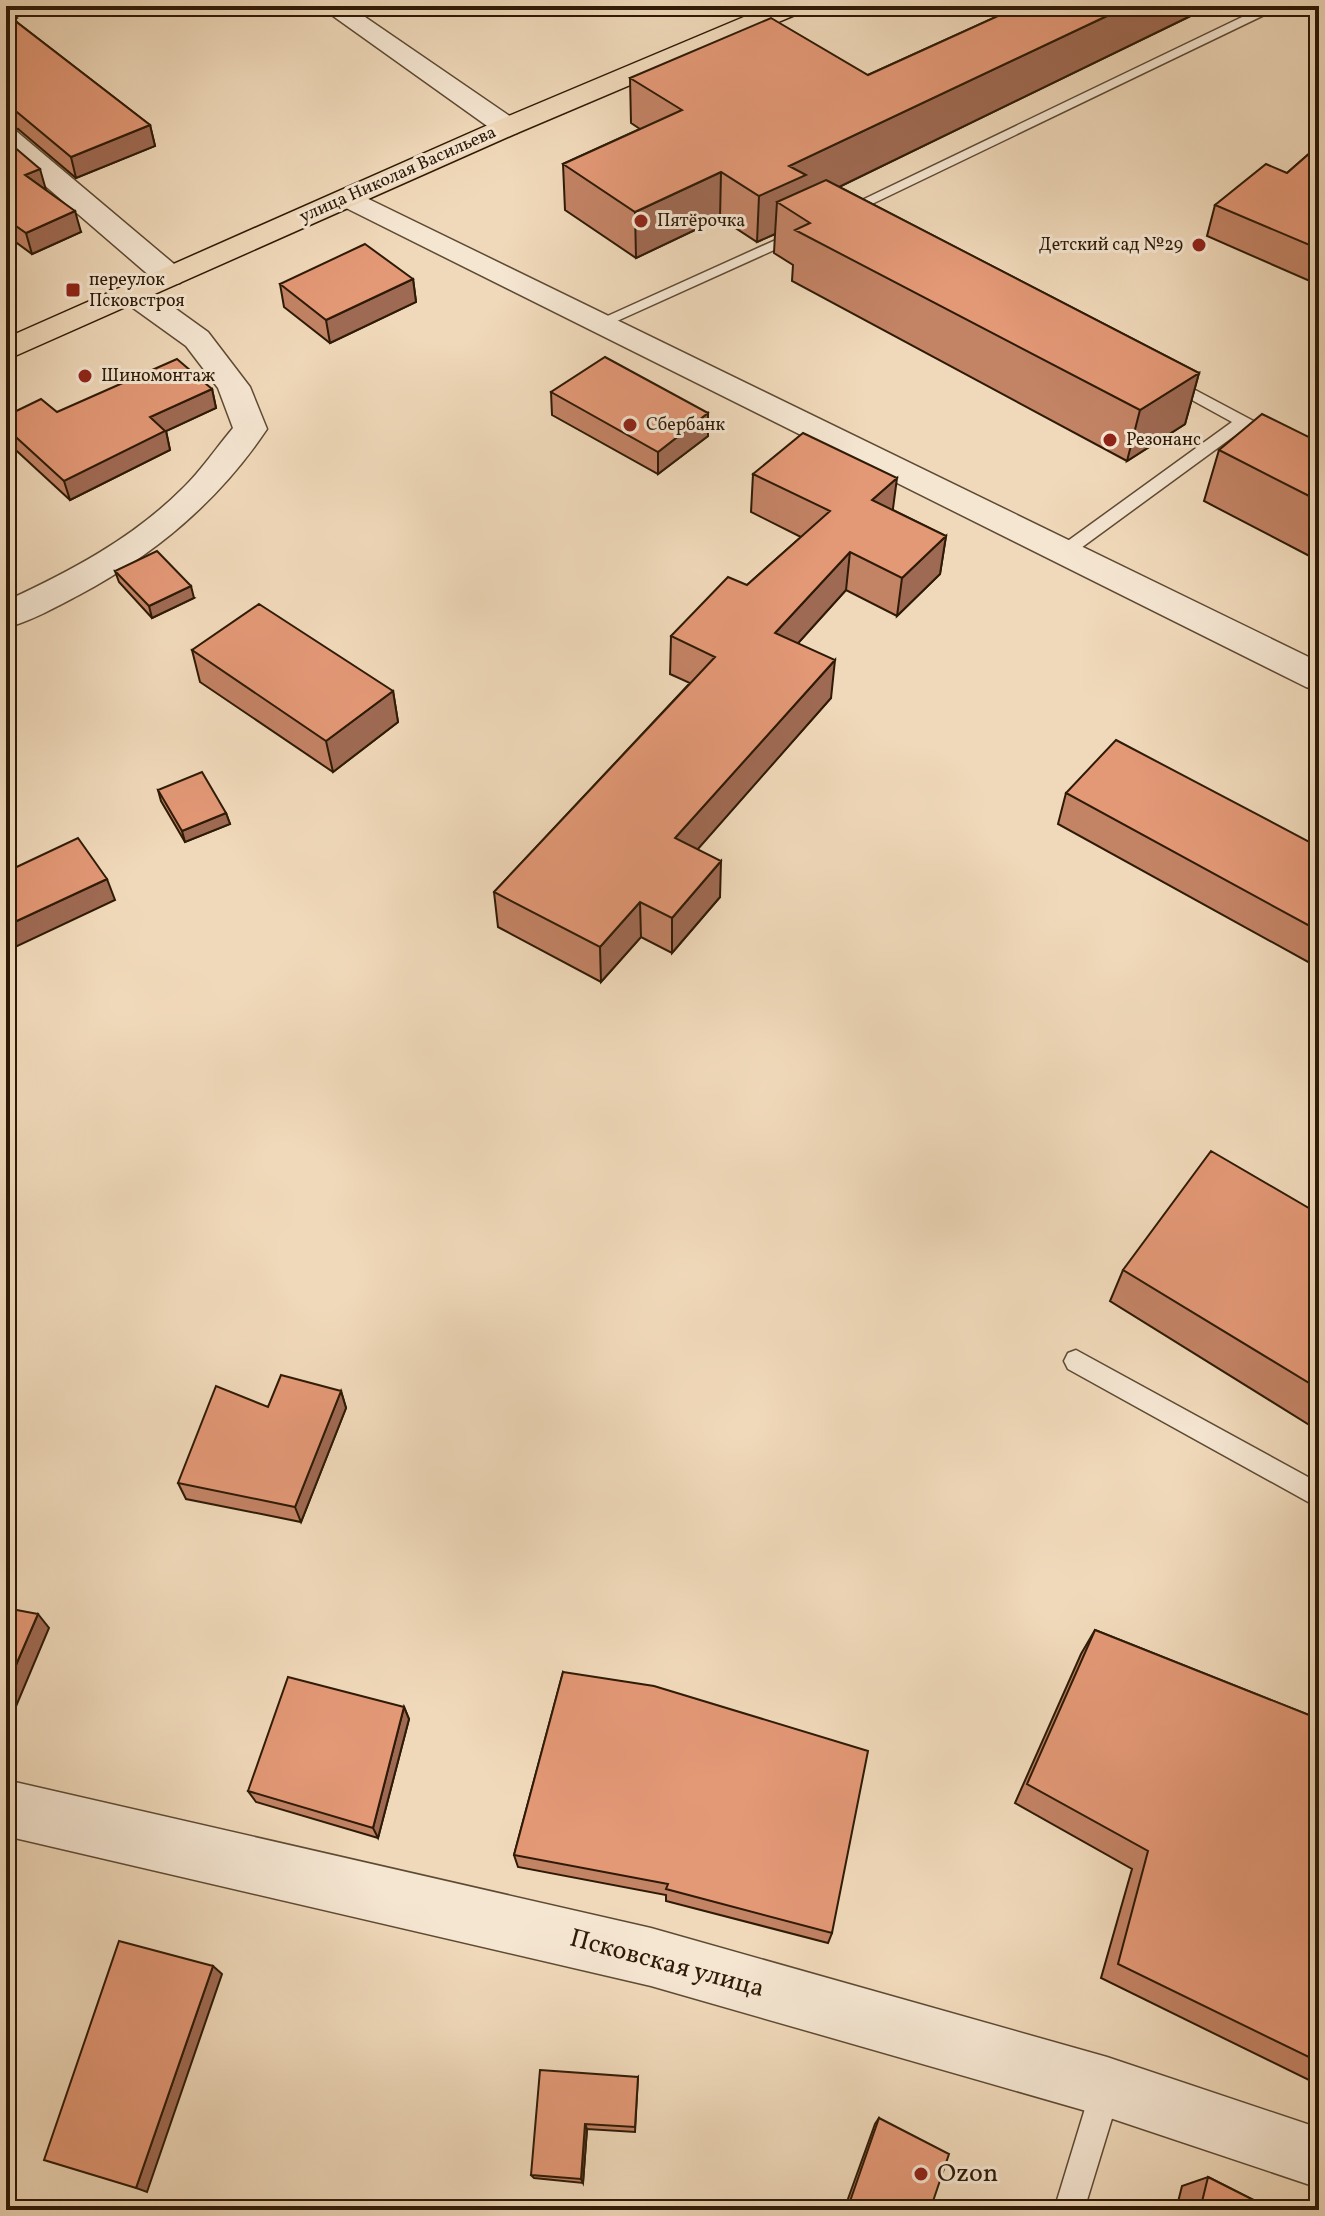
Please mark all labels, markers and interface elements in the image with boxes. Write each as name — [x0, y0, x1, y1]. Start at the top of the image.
street label: улица Николая Васильева — [296, 120, 501, 230]
place label: Пятёрочка — [657, 209, 745, 234]
marker: Пятёрочка — [632, 212, 650, 230]
place label: Детский сад №29 — [1039, 233, 1183, 258]
marker: Детский сад №29 — [1190, 236, 1208, 254]
place label: переулок Псковстроя — [89, 268, 185, 314]
marker: переулок Псковстроя — [64, 281, 82, 299]
place label: Шиномонтаж — [101, 364, 215, 389]
marker: Шиномонтаж — [76, 367, 94, 385]
place label: Сбербанк — [646, 413, 726, 438]
marker: Сбербанк — [621, 416, 639, 434]
place label: Резонанс — [1126, 428, 1201, 453]
marker: Резонанс — [1101, 431, 1119, 449]
street label: Псковская улица — [566, 1921, 768, 2007]
place label: Ozon — [937, 2156, 998, 2192]
marker: Ozon — [912, 2165, 930, 2183]

